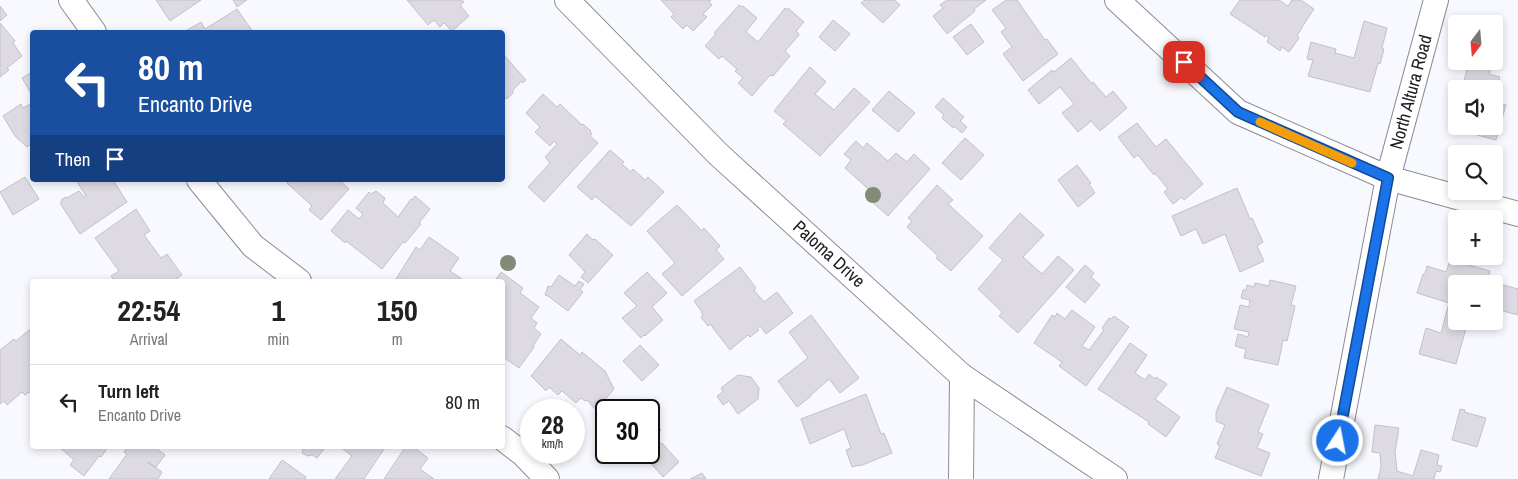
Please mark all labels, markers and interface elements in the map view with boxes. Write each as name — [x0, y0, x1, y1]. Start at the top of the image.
north arrow — [1448, 15, 1502, 70]
map controls — [1448, 15, 1503, 330]
street label: North Altura Road — [1383, 32, 1438, 152]
pin — [1163, 41, 1205, 83]
text: 80 m — [138, 44, 203, 91]
icon: arrive — [1170, 48, 1198, 76]
icon: left — [55, 50, 120, 115]
button: sound — [1448, 80, 1503, 135]
text: Encanto Drive — [138, 89, 252, 119]
icon: arrive — [101, 145, 129, 173]
button: search — [1448, 145, 1503, 200]
text: Then — [55, 146, 91, 172]
button: + — [1448, 210, 1503, 265]
street label: Paloma Drive — [788, 214, 871, 293]
button: − — [1448, 275, 1503, 330]
text: 22:54 — [117, 290, 180, 330]
text: 1 — [272, 290, 285, 330]
text: 150 — [377, 290, 418, 330]
text: Arrival — [130, 328, 168, 350]
text: min — [267, 328, 289, 350]
text: m — [392, 328, 403, 350]
text: Turn left — [98, 378, 159, 404]
icon: left — [55, 388, 83, 416]
text: 80 m — [445, 389, 480, 415]
speed limit sign: 30 — [595, 399, 660, 464]
text: Encanto Drive — [98, 404, 181, 426]
text: 28 — [541, 408, 564, 442]
position arrow — [1311, 414, 1363, 466]
text: km/h — [542, 436, 563, 452]

